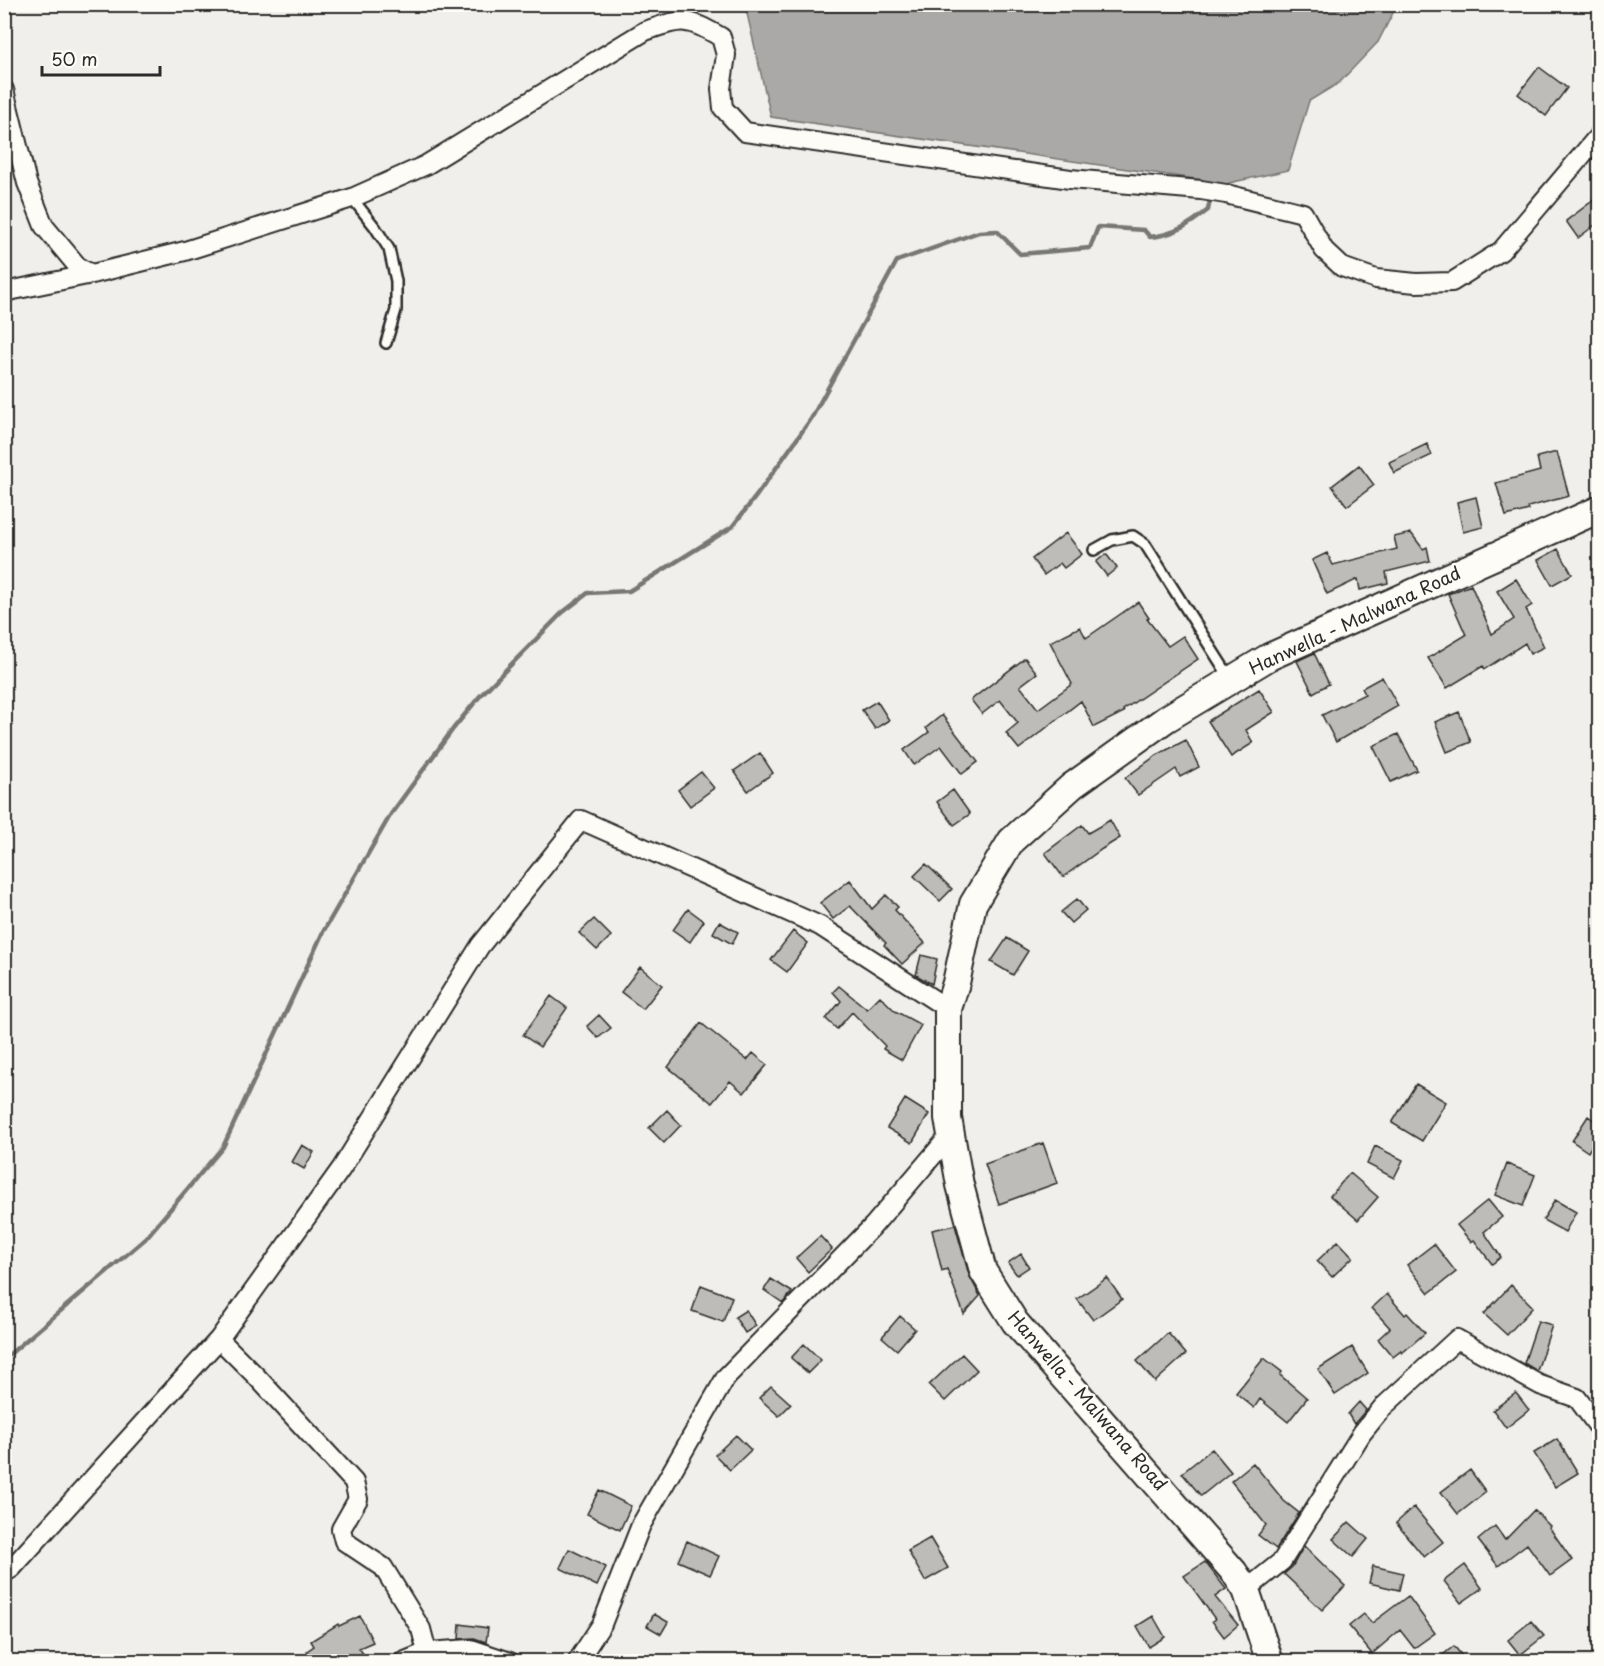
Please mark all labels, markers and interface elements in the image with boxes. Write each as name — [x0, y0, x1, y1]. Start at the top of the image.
scale bar — [42, 39, 160, 77]
text: 50 m — [51, 45, 98, 72]
street label: Hanwella - Malwana Road — [1244, 559, 1465, 681]
street label: Hanwella - Malwana Road — [1002, 1304, 1174, 1496]

